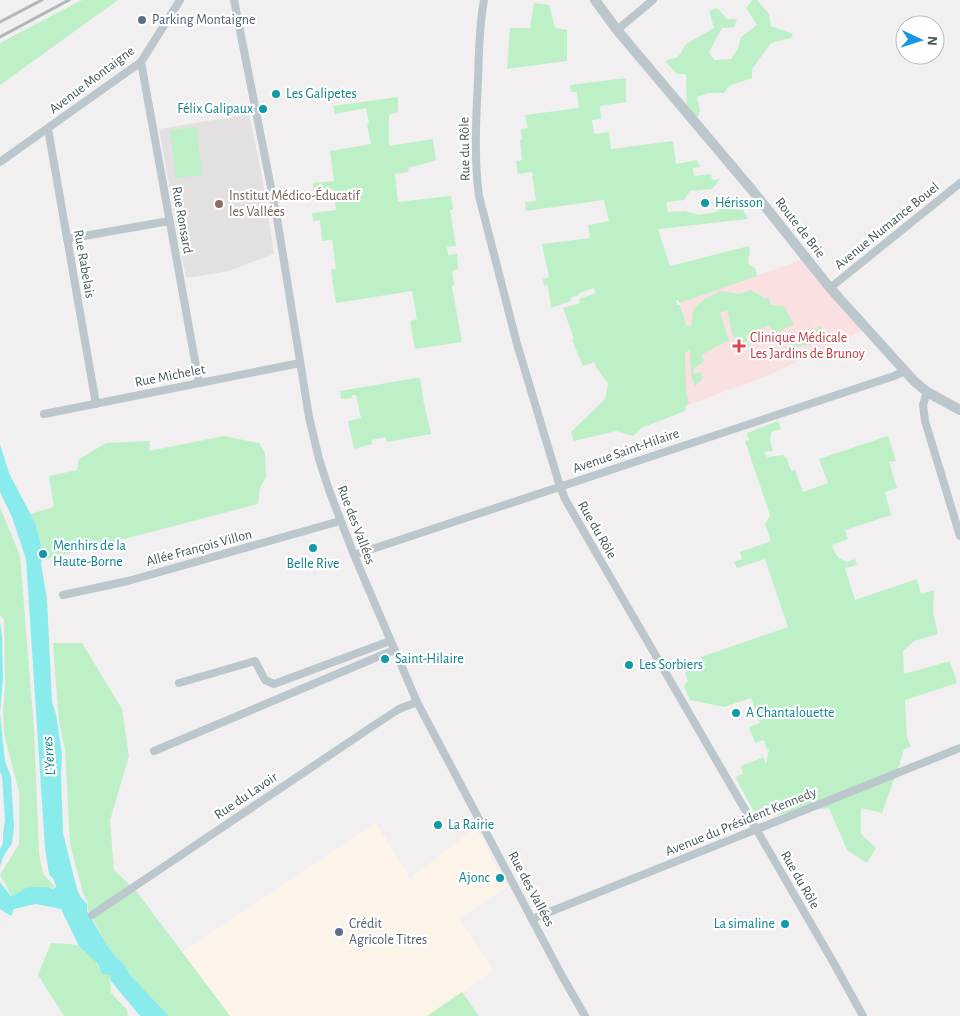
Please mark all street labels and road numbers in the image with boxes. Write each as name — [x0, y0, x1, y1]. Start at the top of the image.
street label: Avenue Montaigne — [47, 44, 137, 116]
street label: Rue du Rôle — [457, 117, 473, 181]
street label: Avenue Numance Bouel — [832, 180, 942, 272]
street label: Rue Ronsard — [169, 185, 195, 255]
street label: Route de Brie — [772, 195, 828, 261]
street label: Rue Rabelais — [71, 229, 97, 299]
street label: Rue Michelet — [134, 362, 207, 390]
street label: Avenue Saint-Hilaire — [571, 426, 681, 476]
street label: Rue des Vallées — [335, 484, 377, 566]
street label: Rue du Rôle — [575, 499, 619, 561]
street label: Allée François Villon — [145, 527, 253, 569]
street label: Rue du Lavoir — [212, 770, 280, 822]
street label: Avenue du Président Kennedy — [663, 785, 819, 859]
street label: Rue des Vallées — [505, 849, 557, 929]
street label: Rue du Rôle — [778, 849, 822, 911]

